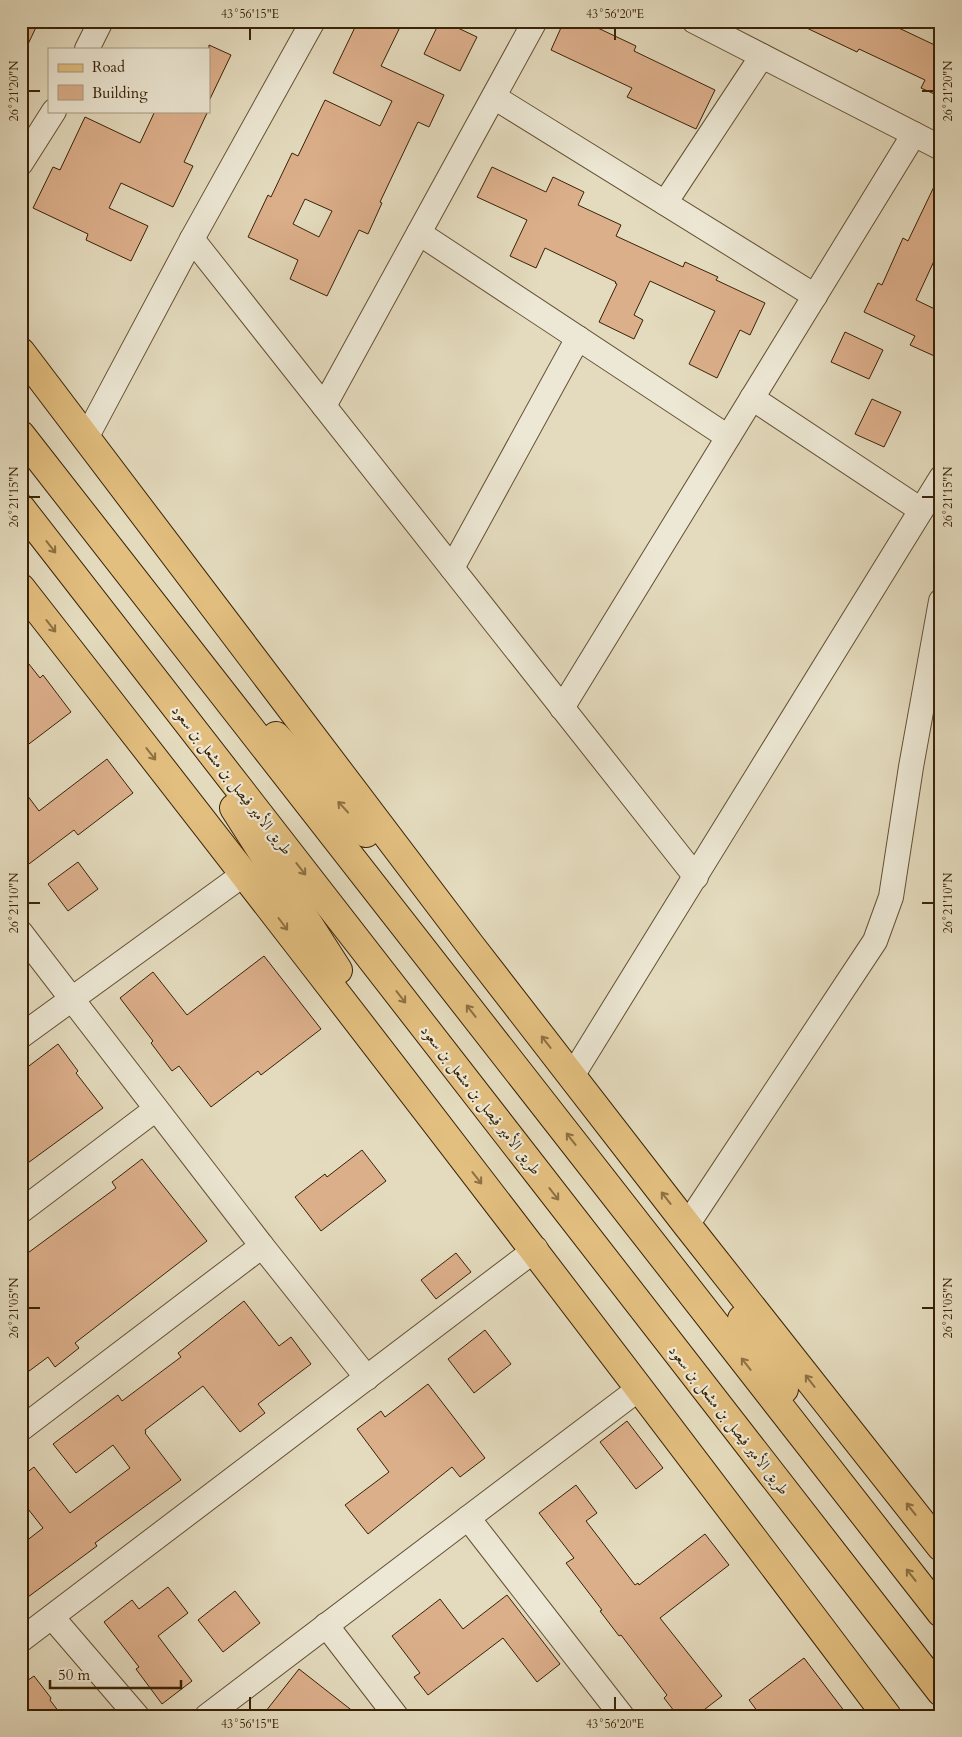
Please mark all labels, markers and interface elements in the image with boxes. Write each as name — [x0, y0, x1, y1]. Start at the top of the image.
text: 43°56'15"E — [221, 6, 279, 22]
text: 43°56'20"E — [586, 6, 644, 22]
legend — [48, 48, 210, 112]
text: Road — [92, 57, 125, 77]
text: 26°21'20"N — [6, 60, 22, 121]
text: 26°21'20"N — [940, 60, 956, 121]
text: Building — [92, 83, 148, 103]
text: 26°21'15"N — [6, 466, 22, 527]
text: 26°21'15"N — [940, 466, 956, 527]
one-way arrow — [46, 540, 56, 554]
one-way arrow — [46, 619, 57, 632]
street label: طريق الأمير فيصل بن مشعل بن سعود — [166, 700, 298, 860]
one-way arrow — [146, 747, 157, 760]
one-way arrow — [337, 801, 349, 814]
one-way arrow — [296, 862, 306, 876]
text: 26°21'10"N — [6, 872, 22, 933]
text: 26°21'10"N — [940, 872, 956, 933]
one-way arrow — [278, 917, 288, 931]
one-way arrow — [395, 990, 406, 1003]
one-way arrow — [465, 1005, 476, 1018]
street label: طريق الأمير فيصل بن مشعل بن سعود — [415, 1020, 547, 1180]
one-way arrow — [540, 1036, 551, 1049]
one-way arrow — [565, 1133, 576, 1146]
one-way arrow — [472, 1172, 483, 1185]
one-way arrow — [549, 1187, 559, 1201]
one-way arrow — [661, 1192, 672, 1205]
text: 26°21'05"N — [6, 1277, 22, 1338]
text: 26°21'05"N — [940, 1277, 956, 1338]
street label: طريق الأمير فيصل بن مشعل بن سعود — [663, 1340, 795, 1500]
one-way arrow — [741, 1357, 751, 1371]
one-way arrow — [805, 1374, 815, 1388]
one-way arrow — [905, 1503, 916, 1516]
one-way arrow — [905, 1568, 916, 1581]
scale bar — [50, 1657, 181, 1689]
text: 50 m — [58, 1665, 90, 1685]
text: 43°56'15"E — [221, 1716, 279, 1732]
text: 43°56'20"E — [586, 1716, 644, 1732]

